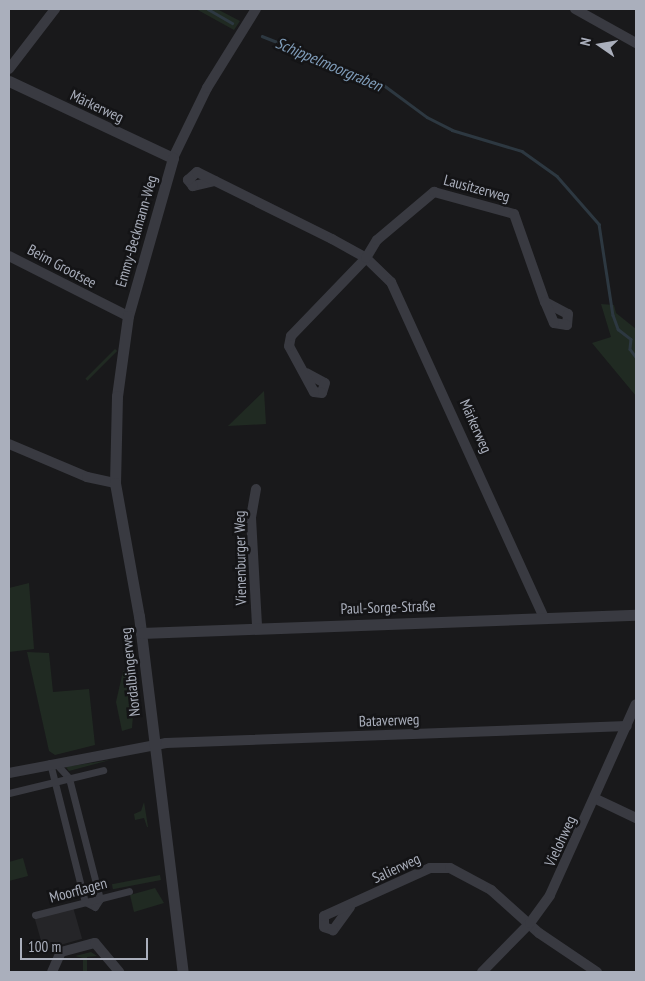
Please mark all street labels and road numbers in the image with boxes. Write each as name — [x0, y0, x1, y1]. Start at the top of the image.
street label: Märkerweg — [67, 86, 127, 126]
street label: Lausitzerweg — [442, 171, 512, 205]
street label: Emmy-Beckmann-Weg — [111, 173, 161, 289]
street label: Beim Grootsee — [24, 240, 100, 292]
street label: Märkerweg — [456, 396, 496, 456]
street label: Vienenburger Weg — [230, 510, 250, 606]
street label: Paul-Sorge-Straße — [340, 596, 436, 618]
street label: Nordalbingerweg — [116, 627, 144, 717]
street label: Bataverweg — [358, 710, 420, 730]
street label: Vielohweg — [540, 813, 580, 869]
street label: Salierweg — [369, 849, 423, 887]
street label: Moorflagen — [47, 874, 109, 906]

